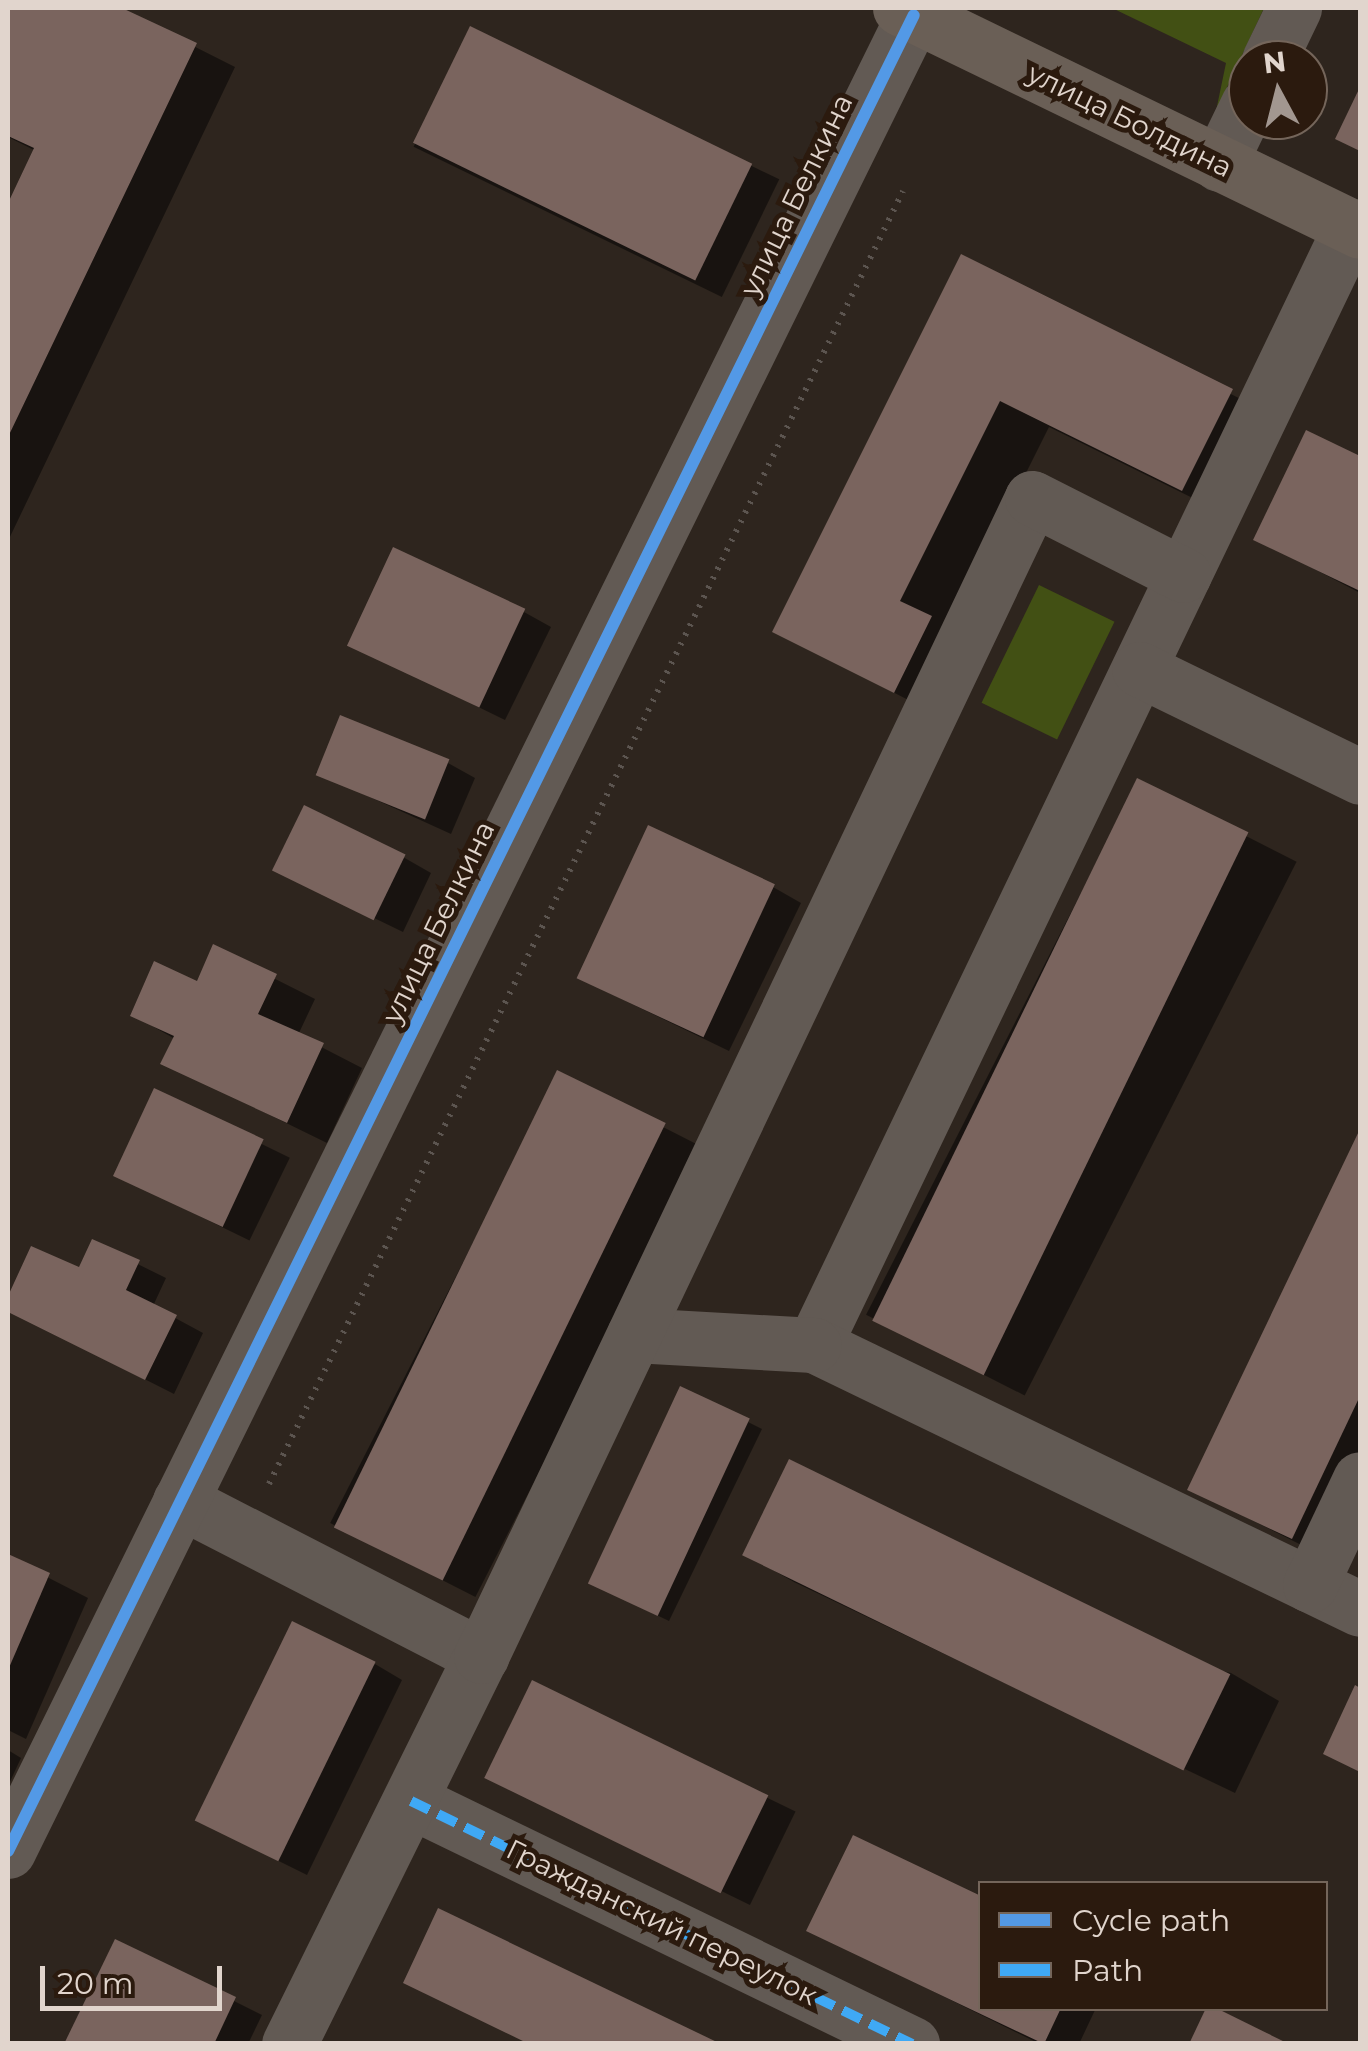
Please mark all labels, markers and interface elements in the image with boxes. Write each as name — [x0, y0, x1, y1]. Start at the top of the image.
north arrow — [1228, 40, 1328, 140]
text: N — [1261, 44, 1288, 80]
street label: улица Болдина — [1022, 56, 1238, 184]
street label: улица Белкина — [733, 89, 859, 301]
street label: улица Белкина — [375, 816, 501, 1028]
street label: Гражданский переулок — [501, 1832, 823, 2012]
legend — [978, 1881, 1328, 2011]
text: Cycle path — [1072, 1902, 1230, 1939]
scale bar — [45, 1946, 228, 2008]
text: Path — [1072, 1952, 1143, 1989]
text: 20 m — [57, 1965, 134, 2002]

